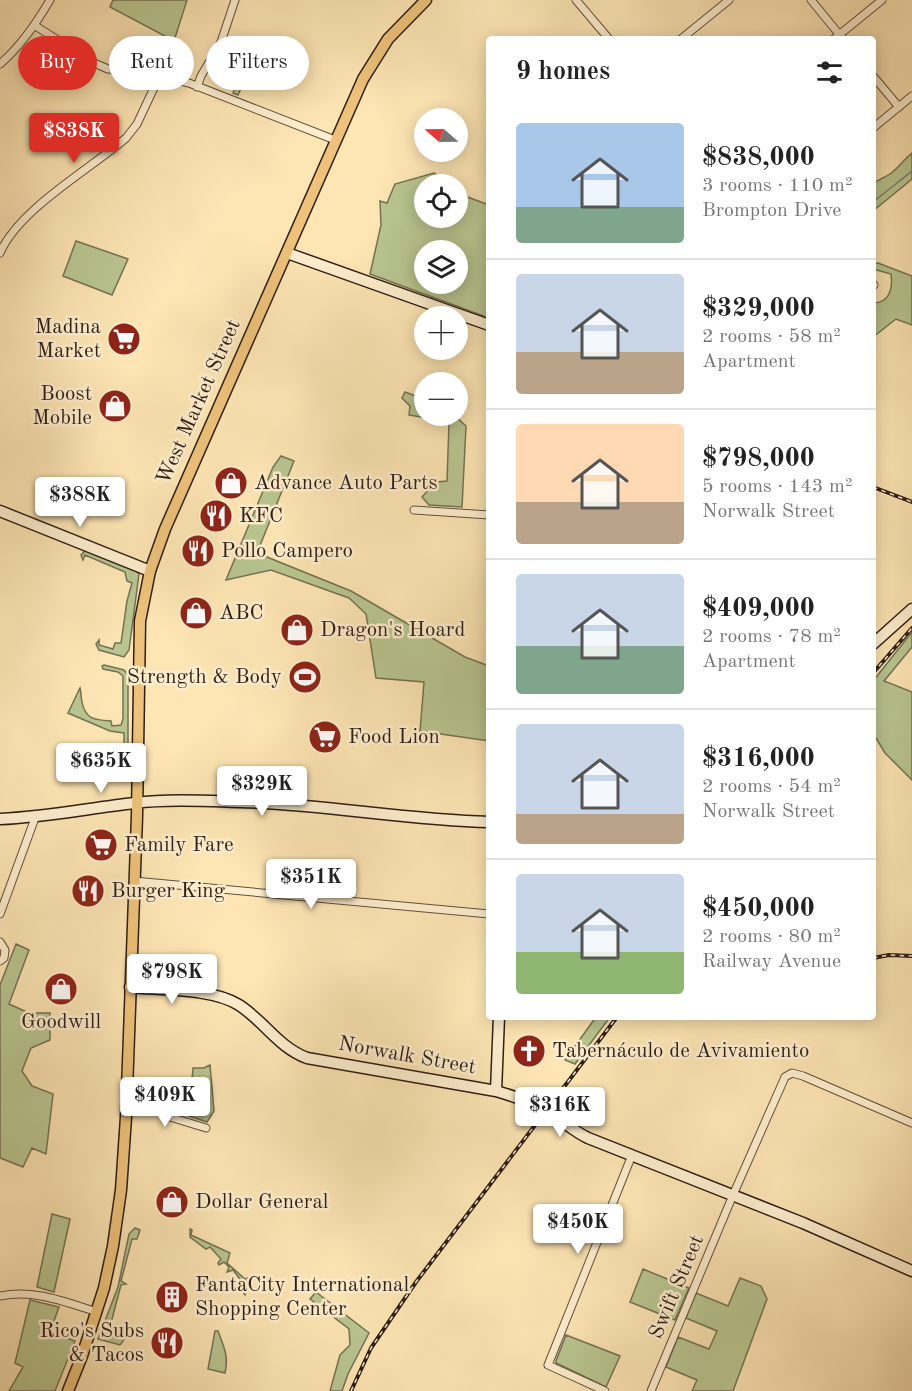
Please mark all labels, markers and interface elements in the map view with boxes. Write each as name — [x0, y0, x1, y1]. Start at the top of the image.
chip: Buy — [18, 36, 97, 90]
chip: Rent — [109, 36, 194, 90]
chip: Filters — [206, 36, 309, 90]
icon: filters — [813, 56, 846, 89]
text: 9 homes — [516, 59, 610, 85]
north arrow — [414, 108, 468, 162]
map controls — [414, 108, 468, 426]
pin: $838K — [32, 113, 116, 164]
text: $838K — [43, 122, 105, 142]
text: $838,000 — [702, 145, 815, 171]
icon: home — [564, 147, 636, 219]
button: locate — [414, 174, 468, 228]
text: 3 rooms · 110 m² — [702, 176, 852, 196]
text: Brompton Drive — [702, 201, 842, 221]
button: layers — [414, 240, 468, 294]
text: $329,000 — [702, 296, 815, 322]
icon: home — [564, 298, 636, 370]
button: + — [414, 306, 468, 360]
street label: West Market Street — [153, 316, 245, 488]
place label: Madina Market — [35, 317, 101, 362]
supermarket icon: Madina Market — [106, 321, 142, 357]
text: 2 rooms · 58 m² — [702, 327, 841, 347]
text: Apartment — [702, 352, 796, 372]
button: − — [414, 372, 468, 426]
place label: Boost Mobile — [32, 384, 92, 429]
shop icon: Boost Mobile — [97, 388, 133, 424]
text: $798,000 — [702, 446, 815, 472]
icon: home — [564, 448, 636, 520]
shop icon: Advance Auto Parts — [213, 465, 249, 501]
place label: Advance Auto Parts — [254, 473, 438, 494]
pin: $388K — [38, 477, 122, 528]
text: 5 rooms · 143 m² — [702, 477, 852, 497]
text: $388K — [49, 486, 111, 506]
restaurant icon: KFC — [198, 498, 234, 534]
text: Norwalk Street — [702, 502, 835, 522]
place label: KFC — [239, 506, 283, 527]
restaurant icon: Pollo Campero — [180, 533, 216, 569]
place label: Pollo Campero — [221, 541, 353, 562]
shop icon: ABC — [178, 595, 214, 631]
text: $409,000 — [702, 596, 815, 622]
icon: home — [564, 598, 636, 670]
place label: ABC — [219, 603, 264, 624]
shop icon: Dragon's Hoard — [279, 612, 315, 648]
place label: Dragon's Hoard — [320, 620, 465, 641]
text: 2 rooms · 78 m² — [702, 627, 841, 647]
text: Apartment — [702, 652, 796, 672]
sports icon: Strength & Body — [287, 659, 323, 695]
place label: Strength & Body — [127, 667, 282, 688]
supermarket icon: Food Lion — [307, 719, 343, 755]
place label: Food Lion — [348, 727, 440, 748]
pin: $635K — [59, 743, 143, 794]
text: $316,000 — [702, 746, 815, 772]
icon: home — [564, 748, 636, 820]
text: $635K — [70, 752, 132, 772]
pin: $329K — [220, 766, 304, 817]
text: $329K — [231, 775, 293, 795]
text: 2 rooms · 54 m² — [702, 777, 841, 797]
text: Norwalk Street — [702, 802, 835, 822]
supermarket icon: Family Fare — [83, 827, 119, 863]
place label: Family Fare — [124, 835, 234, 856]
pin: $351K — [269, 859, 353, 910]
text: $351K — [280, 868, 342, 888]
restaurant icon: Burger King — [70, 873, 106, 909]
place label: Burger King — [111, 881, 226, 902]
text: $450,000 — [702, 896, 815, 922]
icon: home — [564, 898, 636, 970]
text: 2 rooms · 80 m² — [702, 927, 841, 947]
text: Railway Avenue — [702, 952, 841, 972]
pin: $798K — [130, 954, 214, 1005]
text: $798K — [141, 963, 203, 983]
shop icon: Goodwill — [43, 971, 79, 1007]
place label: Goodwill — [21, 1012, 101, 1033]
church icon: Tabernáculo de Avivamiento — [511, 1033, 547, 1069]
street label: Norwalk Street — [337, 1034, 477, 1078]
place label: Tabernáculo de Avivamiento — [552, 1041, 809, 1062]
pin: $409K — [123, 1077, 207, 1128]
text: $409K — [134, 1086, 196, 1106]
pin: $316K — [518, 1087, 602, 1138]
text: $316K — [529, 1096, 591, 1116]
shop icon: Dollar General — [154, 1184, 190, 1220]
place label: Dollar General — [195, 1192, 329, 1213]
pin: $450K — [536, 1204, 620, 1255]
text: $450K — [547, 1213, 609, 1233]
street label: Swift Street — [646, 1232, 708, 1342]
place label: FantaCity International Shopping Center — [195, 1275, 409, 1320]
building icon: FantaCity International Shopping Center — [154, 1279, 190, 1315]
place label: Rico's Subs & Tacos — [40, 1321, 144, 1366]
restaurant icon: Rico's Subs & Tacos — [149, 1325, 185, 1361]

